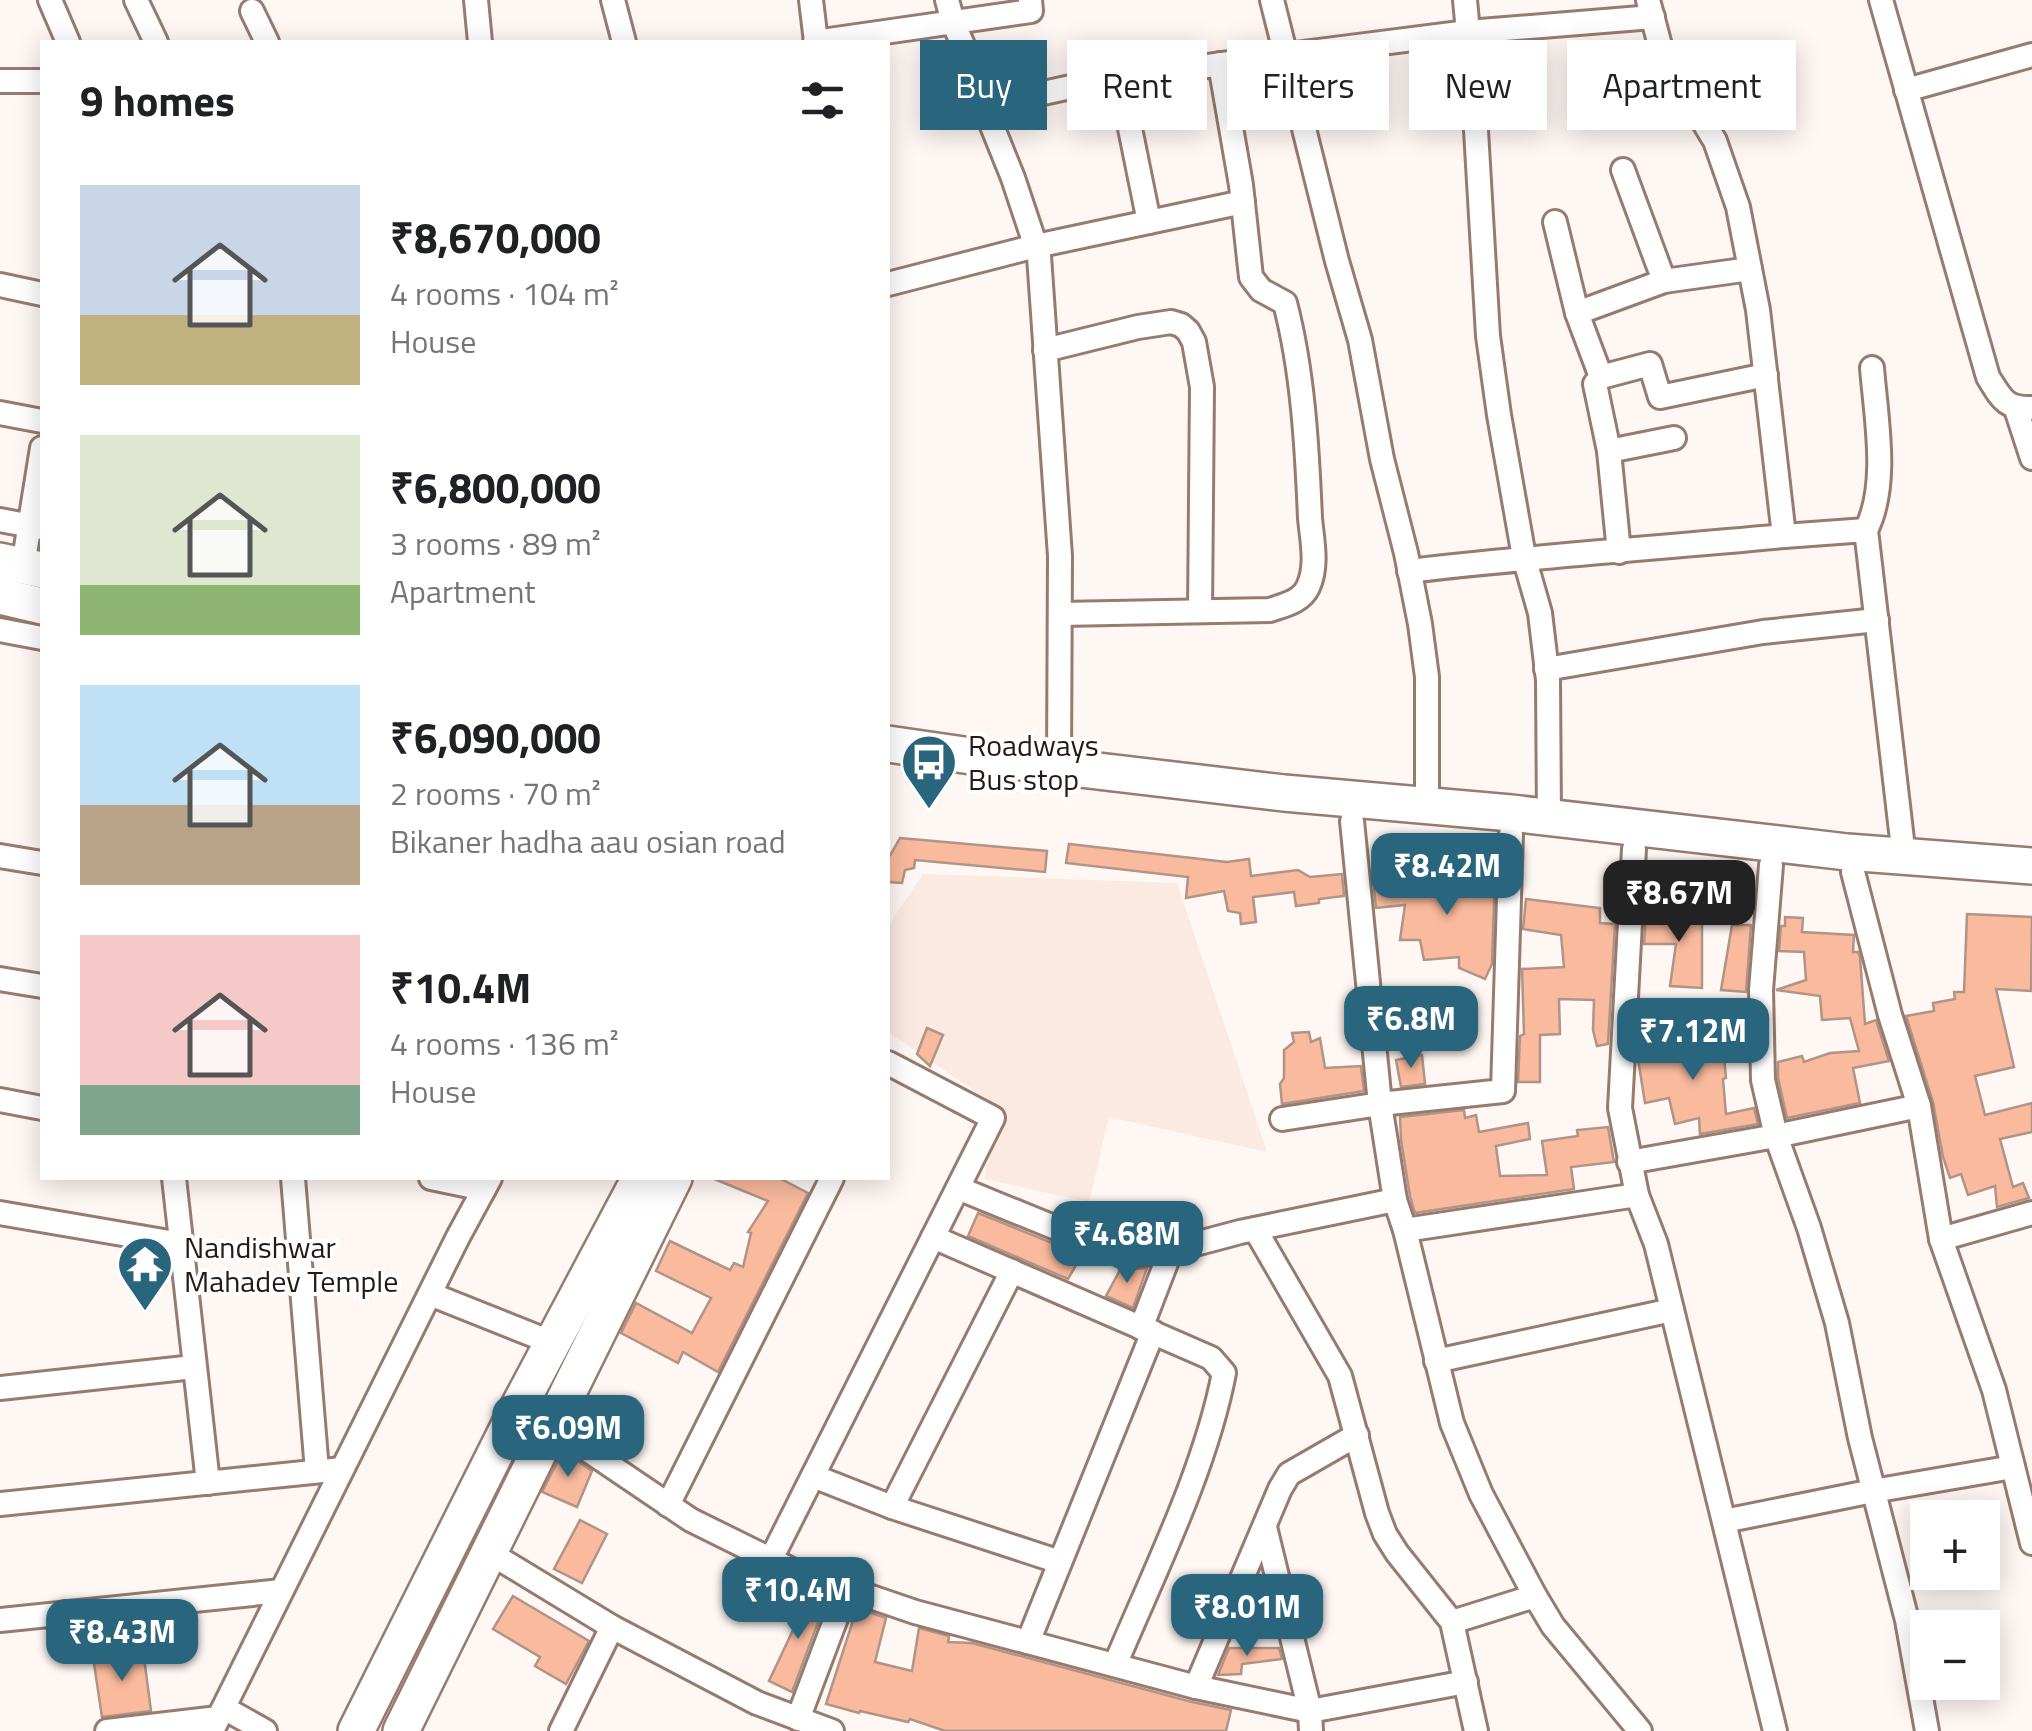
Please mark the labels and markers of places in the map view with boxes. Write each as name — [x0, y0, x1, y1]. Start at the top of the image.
place label: Roadways Bus stop — [968, 722, 1099, 802]
bus stop icon: Roadways Bus stop — [899, 732, 959, 811]
pin: ₹8.42M — [1366, 833, 1528, 918]
pin: ₹8.67M — [1598, 860, 1760, 945]
pin: ₹6.8M — [1341, 986, 1481, 1071]
pin: ₹7.12M — [1612, 998, 1774, 1083]
pin: ₹4.68M — [1046, 1201, 1208, 1286]
place label: Nandishwar Mahadev Temple — [184, 1224, 398, 1304]
temple icon: Nandishwar Mahadev Temple — [115, 1234, 175, 1313]
pin: ₹6.09M — [487, 1395, 649, 1480]
pin: ₹10.4M — [717, 1557, 879, 1642]
pin: ₹8.01M — [1166, 1574, 1328, 1659]
pin: ₹8.43M — [41, 1599, 203, 1684]

